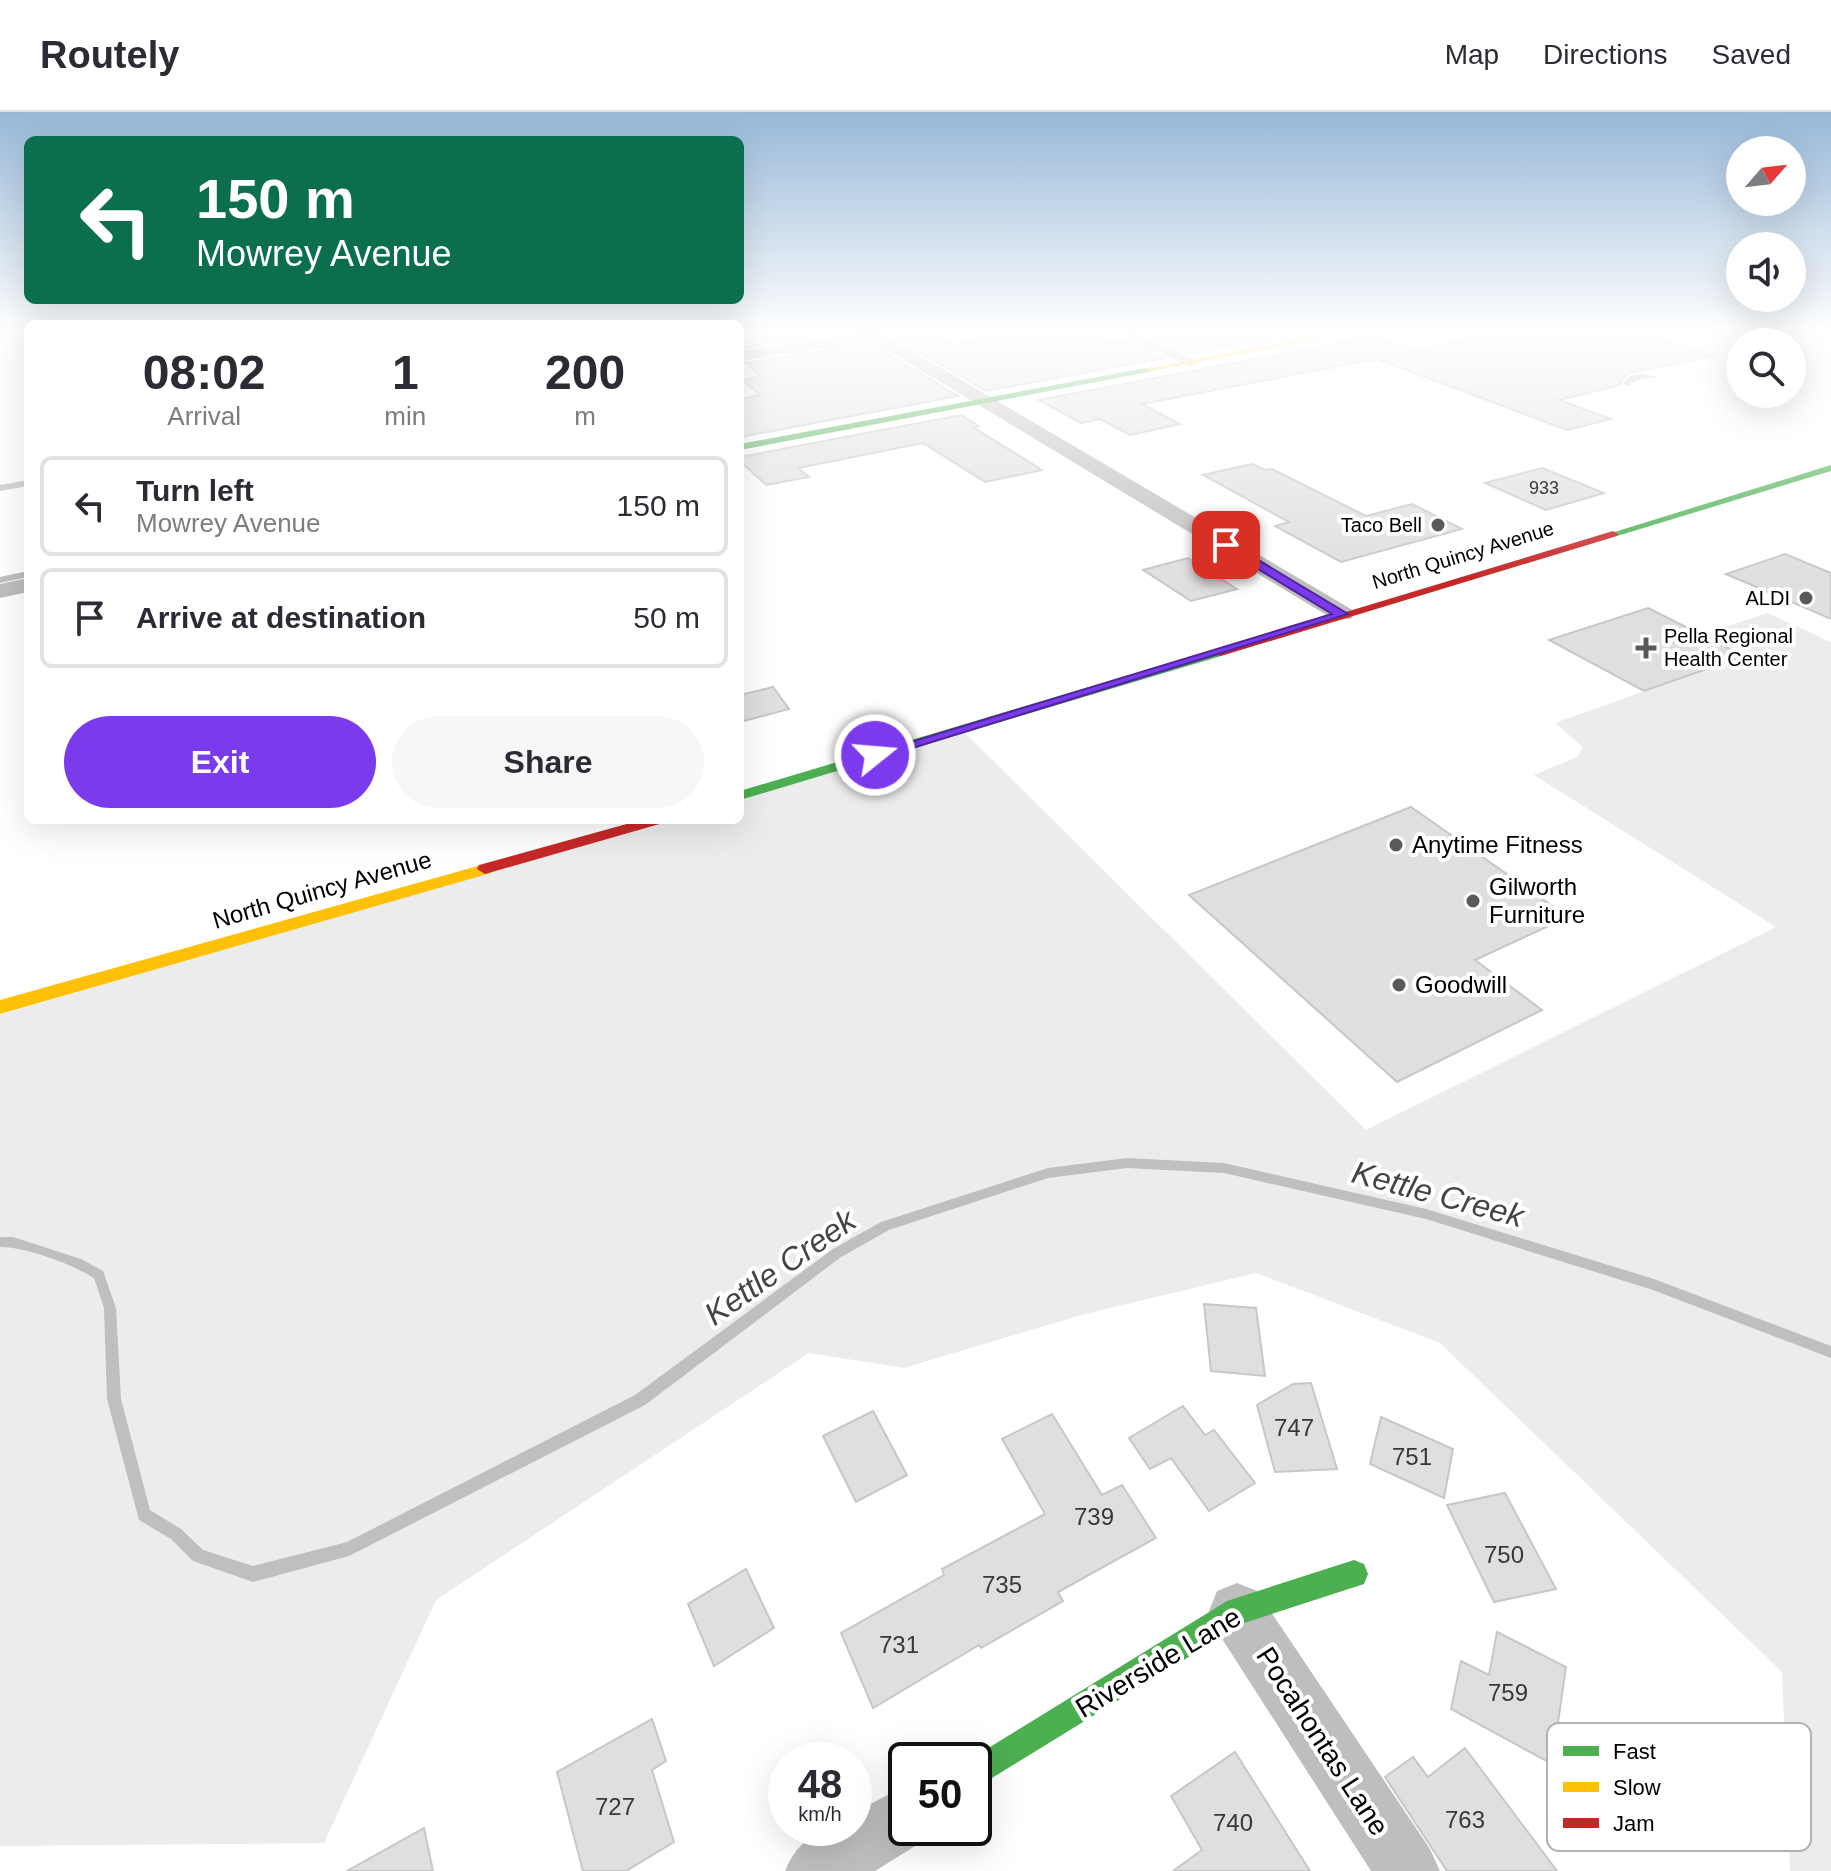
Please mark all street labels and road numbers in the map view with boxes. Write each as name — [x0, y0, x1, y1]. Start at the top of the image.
street label: North Quincy Avenue — [1370, 517, 1556, 593]
street label: North Quincy Avenue — [209, 845, 434, 934]
street label: Riverside Lane — [1070, 1601, 1246, 1724]
street label: Pocahontas Lane — [1250, 1641, 1395, 1841]

